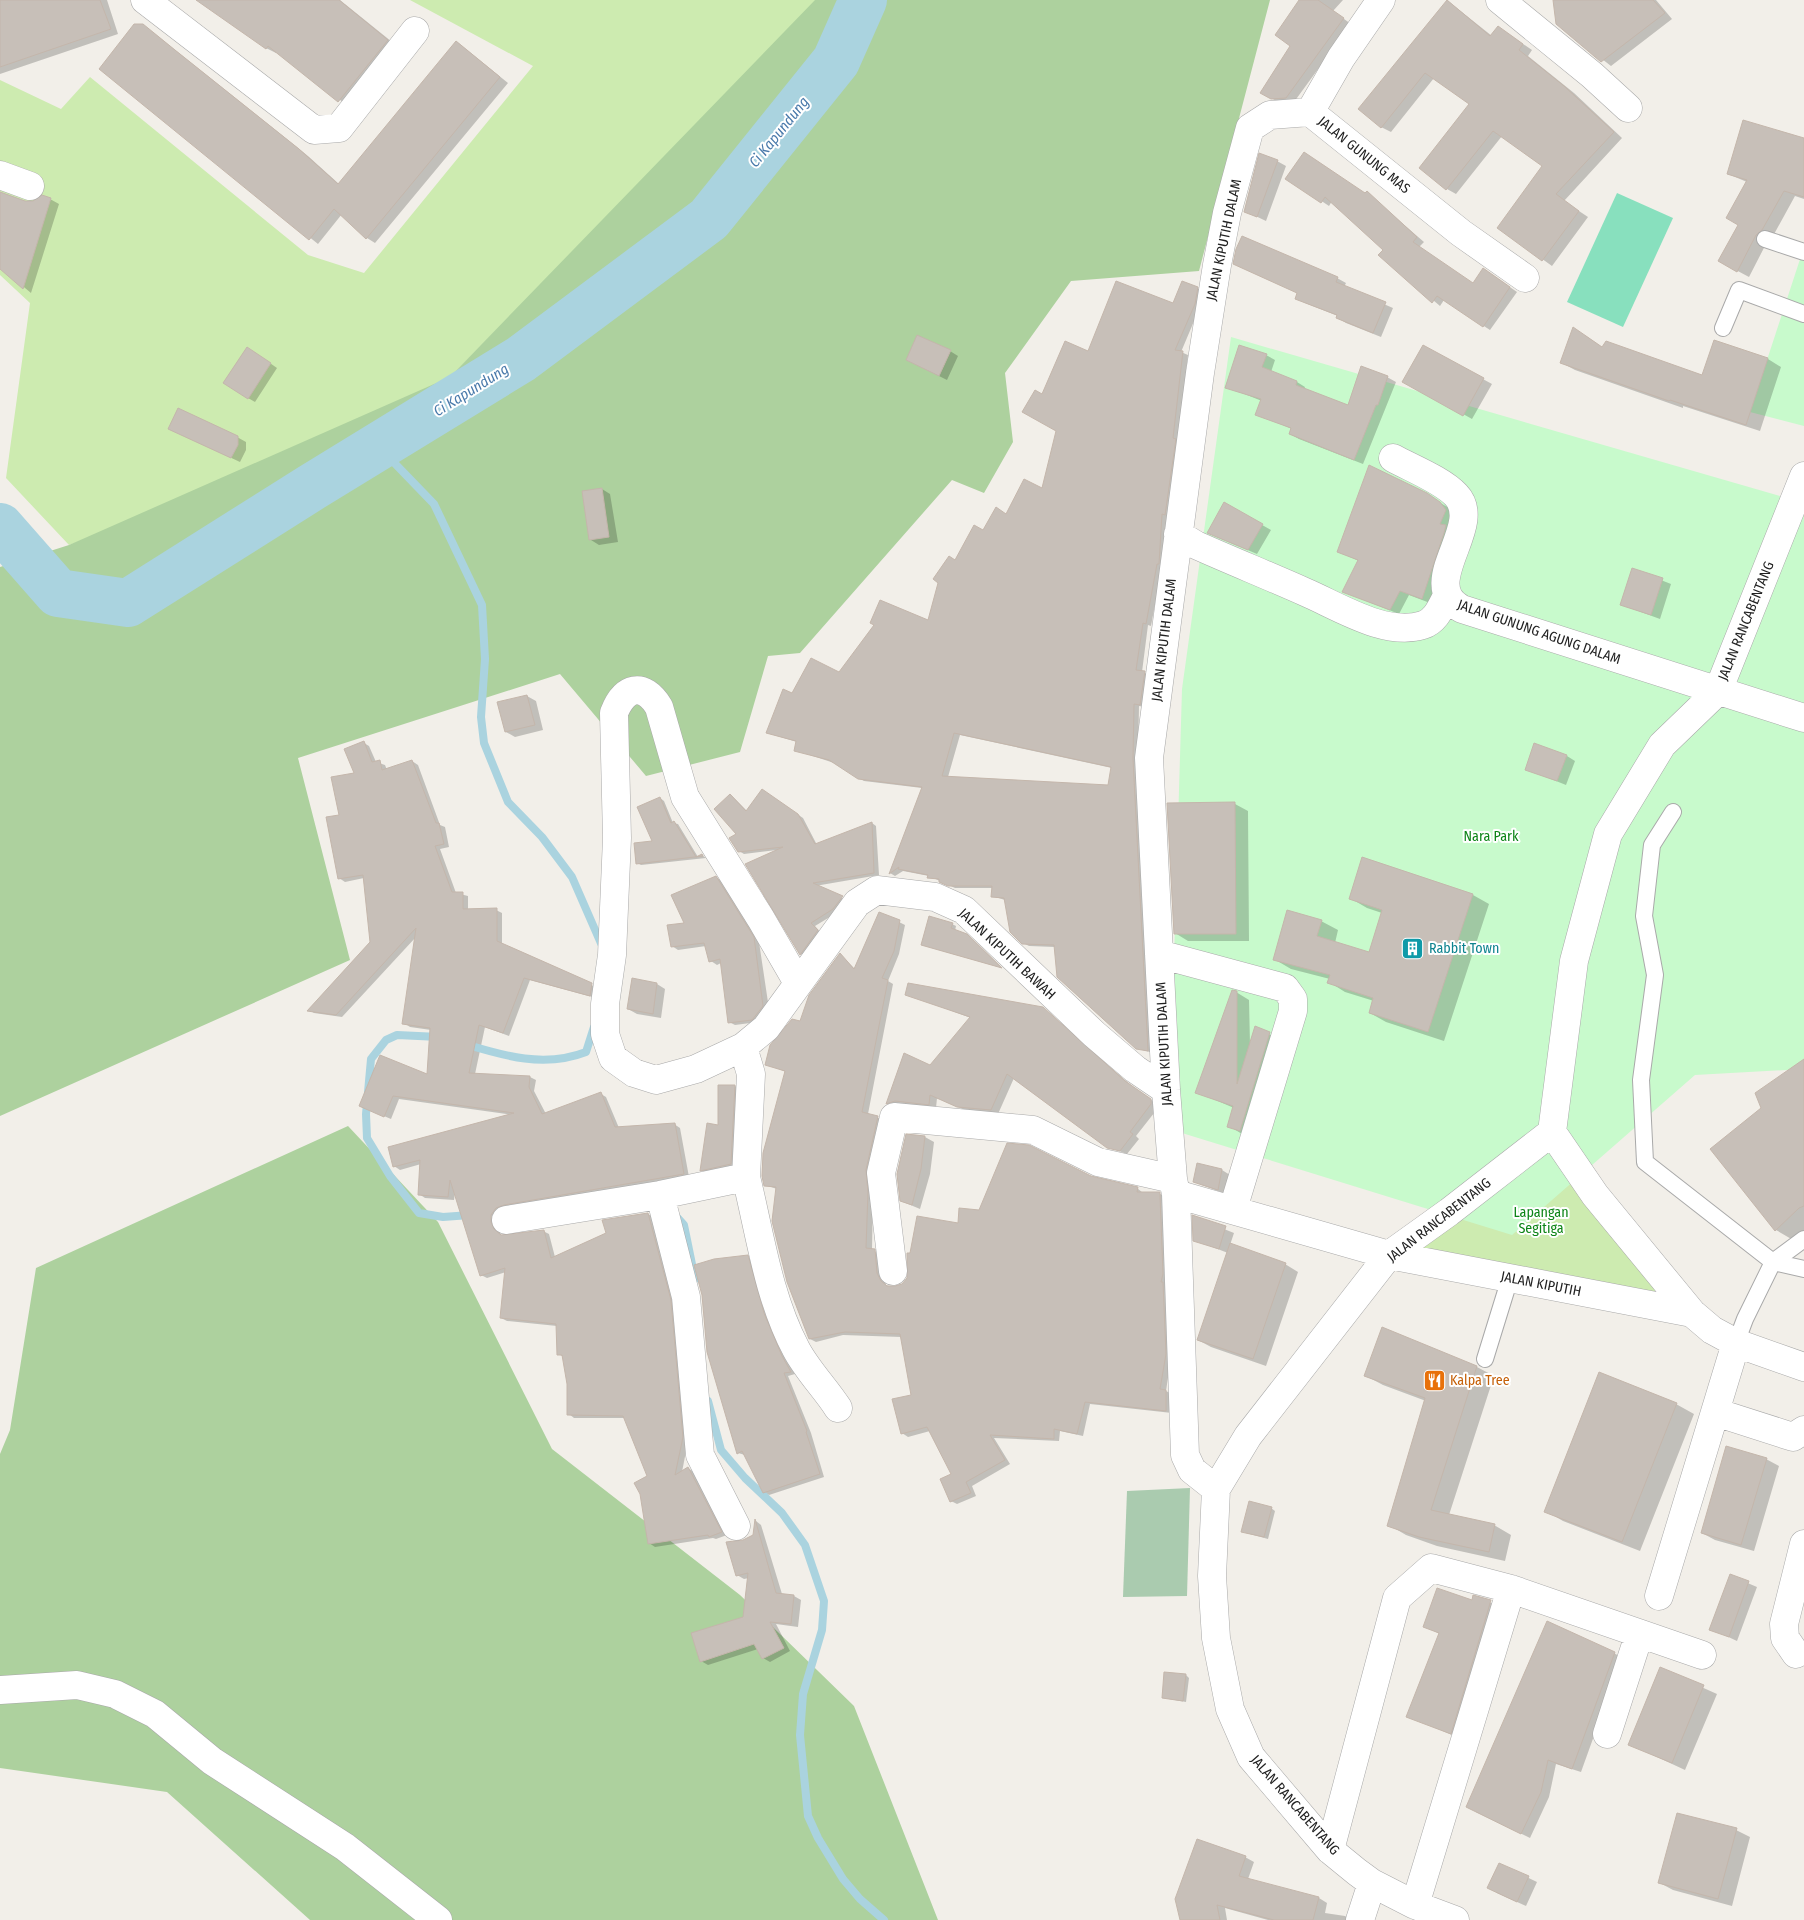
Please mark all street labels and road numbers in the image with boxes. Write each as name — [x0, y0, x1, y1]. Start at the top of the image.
street label: JALAN GUNUNG MAS — [1315, 113, 1414, 197]
street label: JALAN KIPUTIH DALAM — [1203, 178, 1245, 302]
street label: JALAN RANCABENTANG — [1714, 559, 1778, 683]
street label: JALAN KIPUTIH DALAM — [1148, 577, 1180, 703]
street label: JALAN GUNUNG AGUNG DALAM — [1455, 596, 1623, 668]
street label: JALAN KIPUTIH BAWAH — [955, 905, 1059, 1003]
street label: JALAN KIPUTIH DALAM — [1152, 982, 1176, 1106]
street label: JALAN RANCABENTANG — [1384, 1174, 1494, 1266]
street label: JALAN KIPUTIH — [1499, 1268, 1583, 1300]
street label: JALAN RANCABENTANG — [1247, 1752, 1343, 1858]

